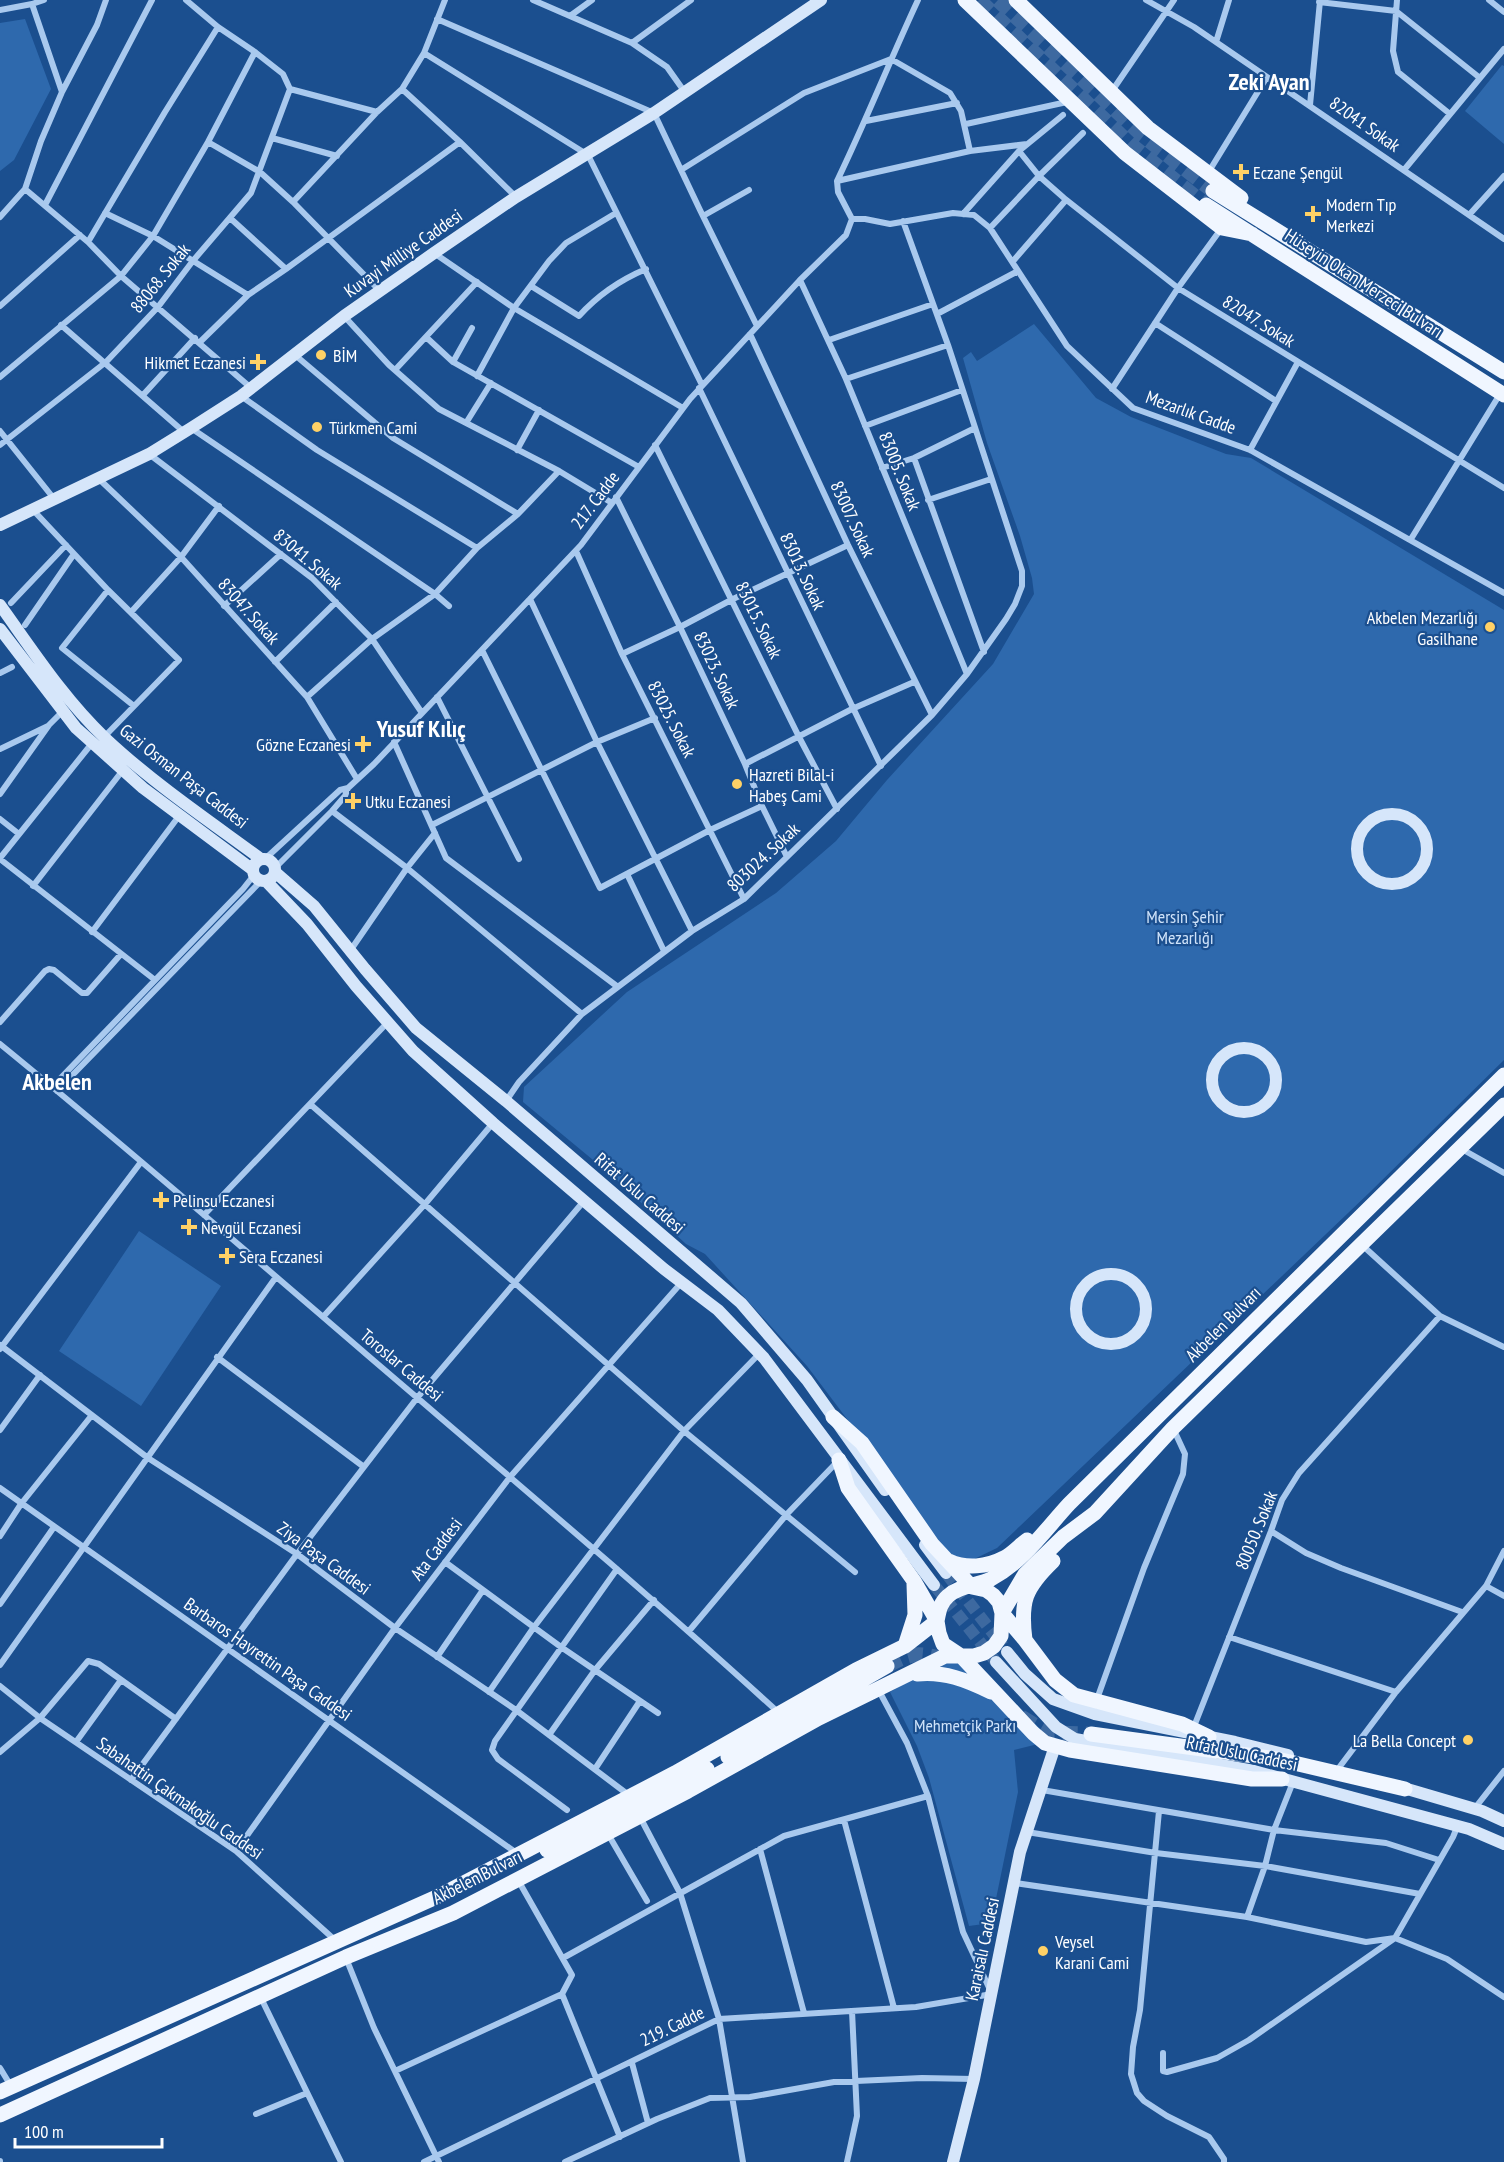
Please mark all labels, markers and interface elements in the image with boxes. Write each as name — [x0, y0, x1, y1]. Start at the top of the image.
district label: Zeki Ayan — [1229, 66, 1309, 97]
street label: 82041 Sokak — [1325, 91, 1405, 157]
place label: Eczane Şengül — [1253, 161, 1343, 184]
marker: Eczane Şengül — [1234, 165, 1248, 179]
place label: Modern Tıp Merkezi — [1326, 193, 1397, 237]
street label: Kuvayi Milliye Caddesi — [340, 204, 466, 302]
marker: Modern Tıp Merkezi — [1304, 205, 1322, 223]
street label: Hüseyin Okan Merzeci Bulvarı — [1281, 223, 1447, 343]
street label: 88068. Sokak — [125, 239, 195, 317]
street label: 82047. Sokak — [1218, 290, 1300, 352]
place label: BİM — [333, 344, 357, 367]
marker: BİM — [314, 348, 328, 362]
place label: Hikmet Eczanesi — [145, 351, 246, 374]
marker: Hikmet Eczanesi — [251, 355, 265, 369]
street label: Mezarlık Cadde — [1143, 385, 1239, 439]
place label: Türkmen Cami — [329, 416, 417, 439]
marker: Türkmen Cami — [310, 420, 324, 434]
street label: 83005. Sokak — [874, 428, 926, 514]
street label: 217. Cadde — [566, 466, 624, 534]
street label: 83007. Sokak — [825, 477, 881, 561]
street label: 83041. Sokak — [269, 524, 347, 594]
street label: 83013. Sokak — [775, 529, 831, 613]
street label: 83047. Sokak — [213, 573, 285, 649]
street label: 83015. Sokak — [730, 578, 788, 662]
place label: Akbelen Mezarlığı Gasilhane — [1367, 606, 1478, 650]
marker: Akbelen Mezarlığı Gasilhane — [1483, 620, 1497, 634]
street label: 83023. Sokak — [689, 628, 745, 712]
street label: 83025. Sokak — [643, 677, 701, 761]
district label: Yusuf Kılıç — [375, 713, 466, 744]
street label: Gazi Osman Paşa Caddesi — [115, 719, 253, 833]
place label: Gözne Eczanesi — [256, 733, 351, 756]
marker: Gözne Eczanesi — [356, 737, 370, 751]
place label: Hazreti Bilal-i Habeş Cami — [749, 763, 834, 807]
marker: Hazreti Bilal-i Habeş Cami — [730, 777, 744, 791]
place label: Utku Eczanesi — [365, 790, 451, 813]
marker: Utku Eczanesi — [346, 794, 360, 808]
street label: 803024. Sokak — [722, 818, 804, 896]
park label: Mersin Şehir Mezarlığı — [1146, 905, 1224, 949]
district label: Akbelen — [21, 1066, 92, 1097]
street label: Rifat Uslu Caddesi — [590, 1147, 690, 1239]
place label: Pelinsu Eczanesi — [173, 1189, 275, 1212]
marker: Pelinsu Eczanesi — [154, 1193, 168, 1207]
place label: Nevgül Eczanesi — [201, 1216, 301, 1239]
marker: Nevgül Eczanesi — [182, 1220, 196, 1234]
place label: Sera Eczanesi — [239, 1245, 323, 1268]
marker: Sera Eczanesi — [220, 1249, 234, 1263]
street label: Akbelen Bulvarı — [1180, 1281, 1266, 1367]
street label: Toroslar Caddesi — [356, 1324, 448, 1406]
street label: 80050. Sokak — [1230, 1487, 1282, 1573]
street label: Ata Caddesi — [405, 1513, 467, 1585]
street label: Ziya Paşa Caddesi — [273, 1516, 375, 1600]
street label: Barbaros Hayrettin Paşa Caddesi — [180, 1592, 356, 1726]
park label: Mehmetçik Parkı — [914, 1714, 1016, 1737]
place label: La Bella Concept — [1353, 1729, 1456, 1752]
street label: Rıfat Uslu Caddesi — [1185, 1730, 1299, 1776]
street label: Sabahattin Çakmakoğlu Caddesi — [92, 1732, 268, 1864]
marker: La Bella Concept — [1461, 1733, 1475, 1747]
street label: Akbelen Bulvarı — [428, 1845, 526, 1909]
street label: Karaisalı Caddesi — [960, 1895, 1004, 2003]
place label: Veysel Karani Cami — [1054, 1930, 1129, 1974]
marker: Veysel Karani Cami — [1036, 1944, 1050, 1958]
street label: 219. Cadde — [636, 2001, 708, 2051]
scale bar — [15, 2111, 162, 2149]
text: 100 m — [24, 2120, 64, 2143]

